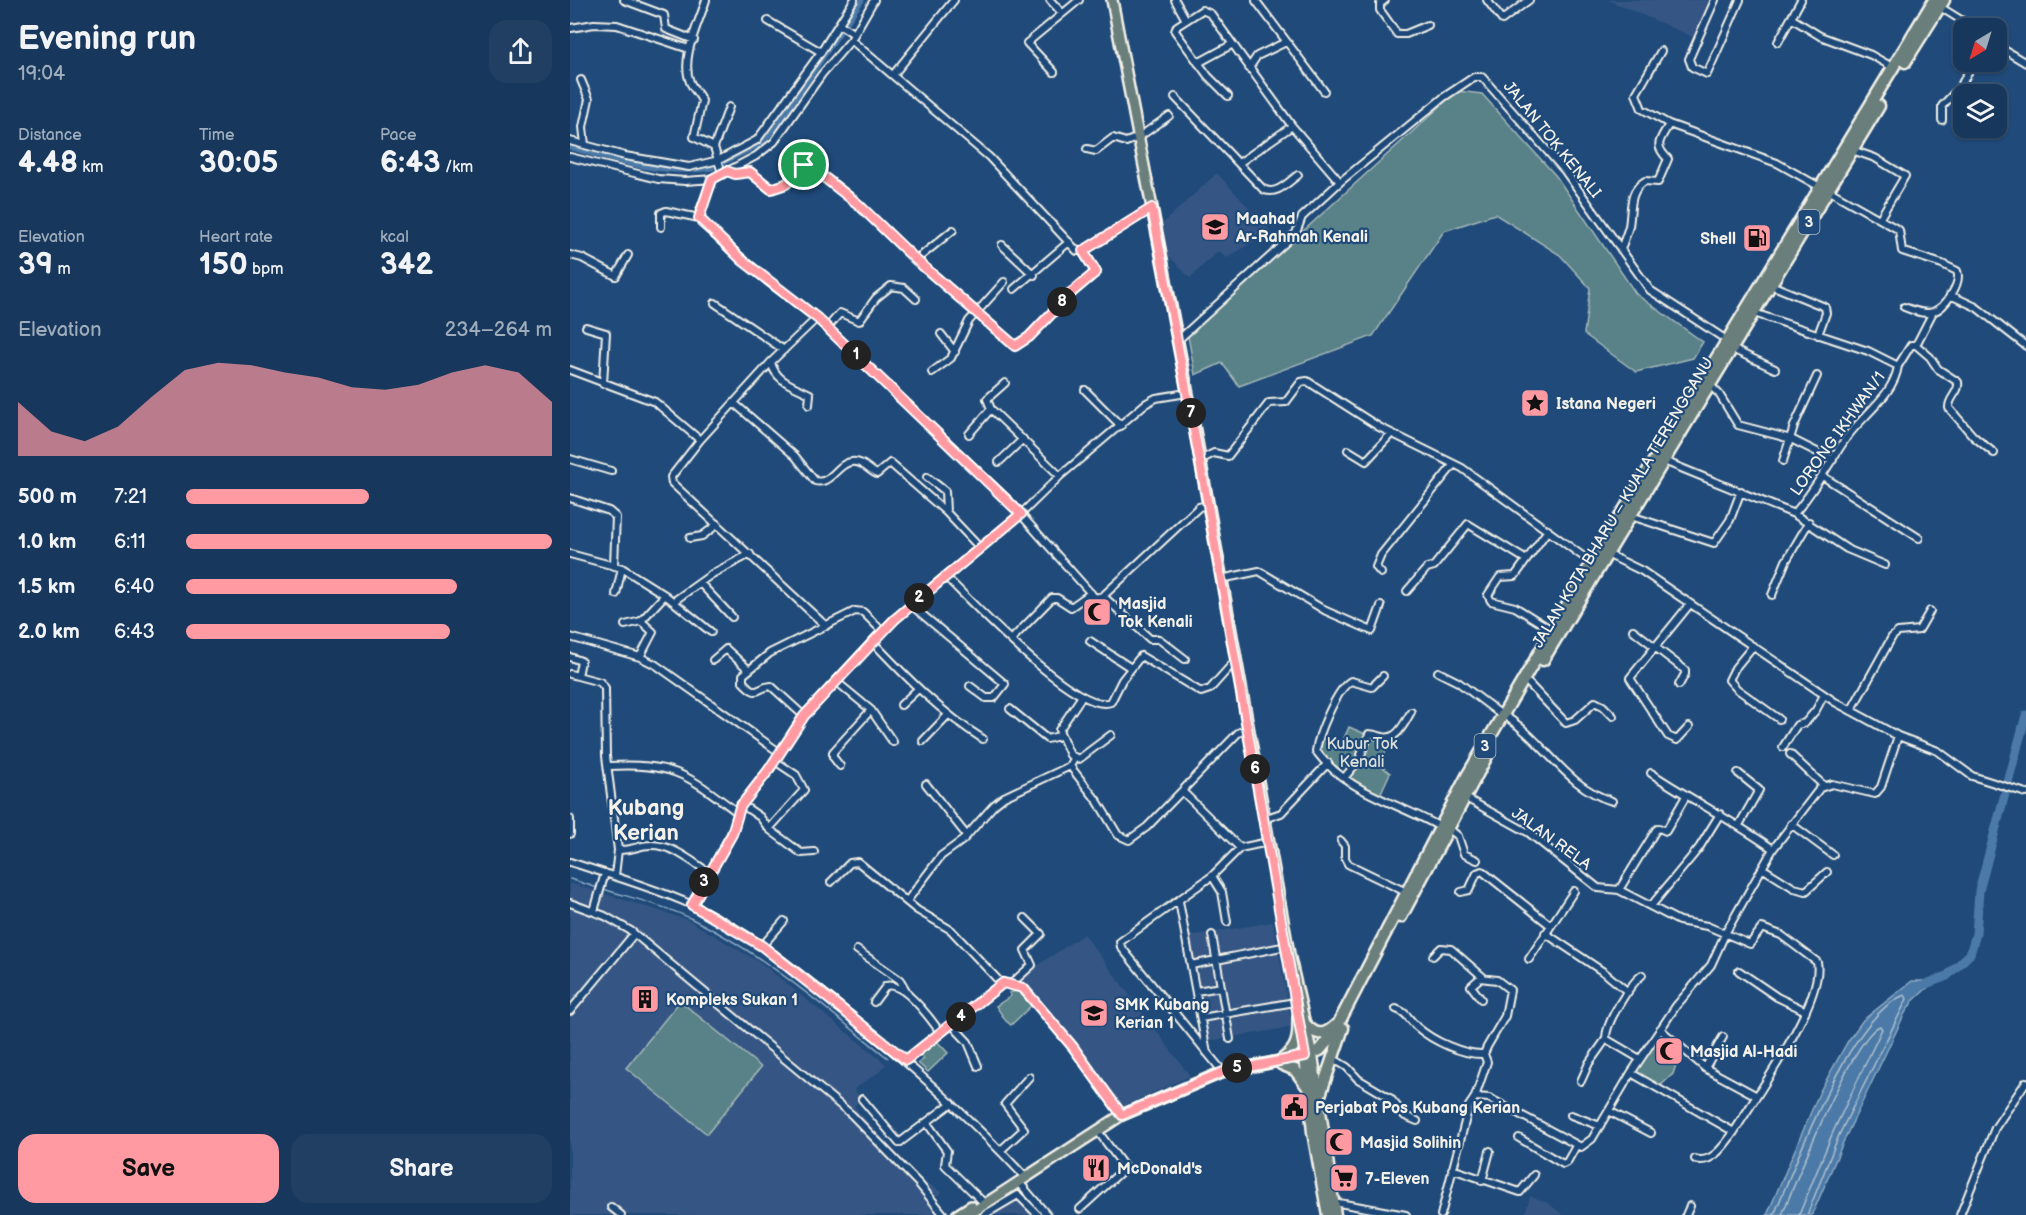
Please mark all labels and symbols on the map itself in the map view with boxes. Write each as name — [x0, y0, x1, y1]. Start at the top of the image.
north arrow — [1953, 18, 2007, 72]
street label: JALAN TOK KENALI — [1499, 78, 1605, 202]
pin — [778, 139, 829, 190]
place label: Maahad Ar-Rahmah Kenali — [1235, 210, 1368, 247]
road number: 3 — [1798, 210, 1820, 234]
school or university icon: Maahad Ar-Rahmah Kenali — [1199, 211, 1231, 243]
fuel station icon: Shell — [1741, 222, 1773, 254]
place label: Shell — [1700, 230, 1736, 249]
pin: 8 — [1047, 287, 1077, 317]
pin: 1 — [841, 340, 871, 370]
street label: JALAN KOTA BHARU – KUALA TERENGGANU — [1529, 354, 1718, 651]
street label: LORONG IKHWAN/1 — [1787, 368, 1890, 500]
place icon: Istana Negeri — [1519, 387, 1551, 419]
place label: Istana Negeri — [1556, 395, 1656, 414]
pin: 7 — [1176, 398, 1206, 428]
pin: 2 — [904, 583, 934, 613]
place label: Masjid Tok Kenali — [1118, 595, 1193, 632]
mosque icon: Masjid Tok Kenali — [1081, 596, 1113, 628]
road number: 3 — [1474, 734, 1496, 758]
park label: Kubur Tok Kenali — [1326, 735, 1398, 772]
pin: 6 — [1240, 754, 1270, 784]
district label: Kubang Kerian — [608, 795, 684, 847]
street label: JALAN RELA — [1508, 804, 1595, 875]
pin: 3 — [689, 867, 719, 897]
building icon: Kompleks Sukan 1 — [629, 983, 661, 1015]
place label: Kompleks Sukan 1 — [666, 991, 798, 1010]
place label: SMK Kubang Kerian 1 — [1115, 996, 1209, 1033]
school or university icon: SMK Kubang Kerian 1 — [1078, 997, 1110, 1029]
pin: 4 — [946, 1002, 976, 1032]
mosque icon: Masjid Al-Hadi — [1653, 1035, 1685, 1067]
place label: Masjid Al-Hadi — [1690, 1043, 1797, 1062]
pin: 5 — [1222, 1053, 1252, 1083]
public building icon: Perjabat Pos Kubang Kerian — [1278, 1091, 1310, 1123]
place label: Perjabat Pos Kubang Kerian — [1315, 1099, 1520, 1118]
mosque icon: Masjid Solihin — [1323, 1126, 1355, 1158]
place label: Masjid Solihin — [1360, 1134, 1461, 1153]
restaurant icon: McDonald's — [1080, 1152, 1112, 1184]
place label: McDonald's — [1117, 1160, 1202, 1179]
supermarket icon: 7-Eleven — [1328, 1162, 1360, 1194]
place label: 7-Eleven — [1365, 1170, 1429, 1189]

